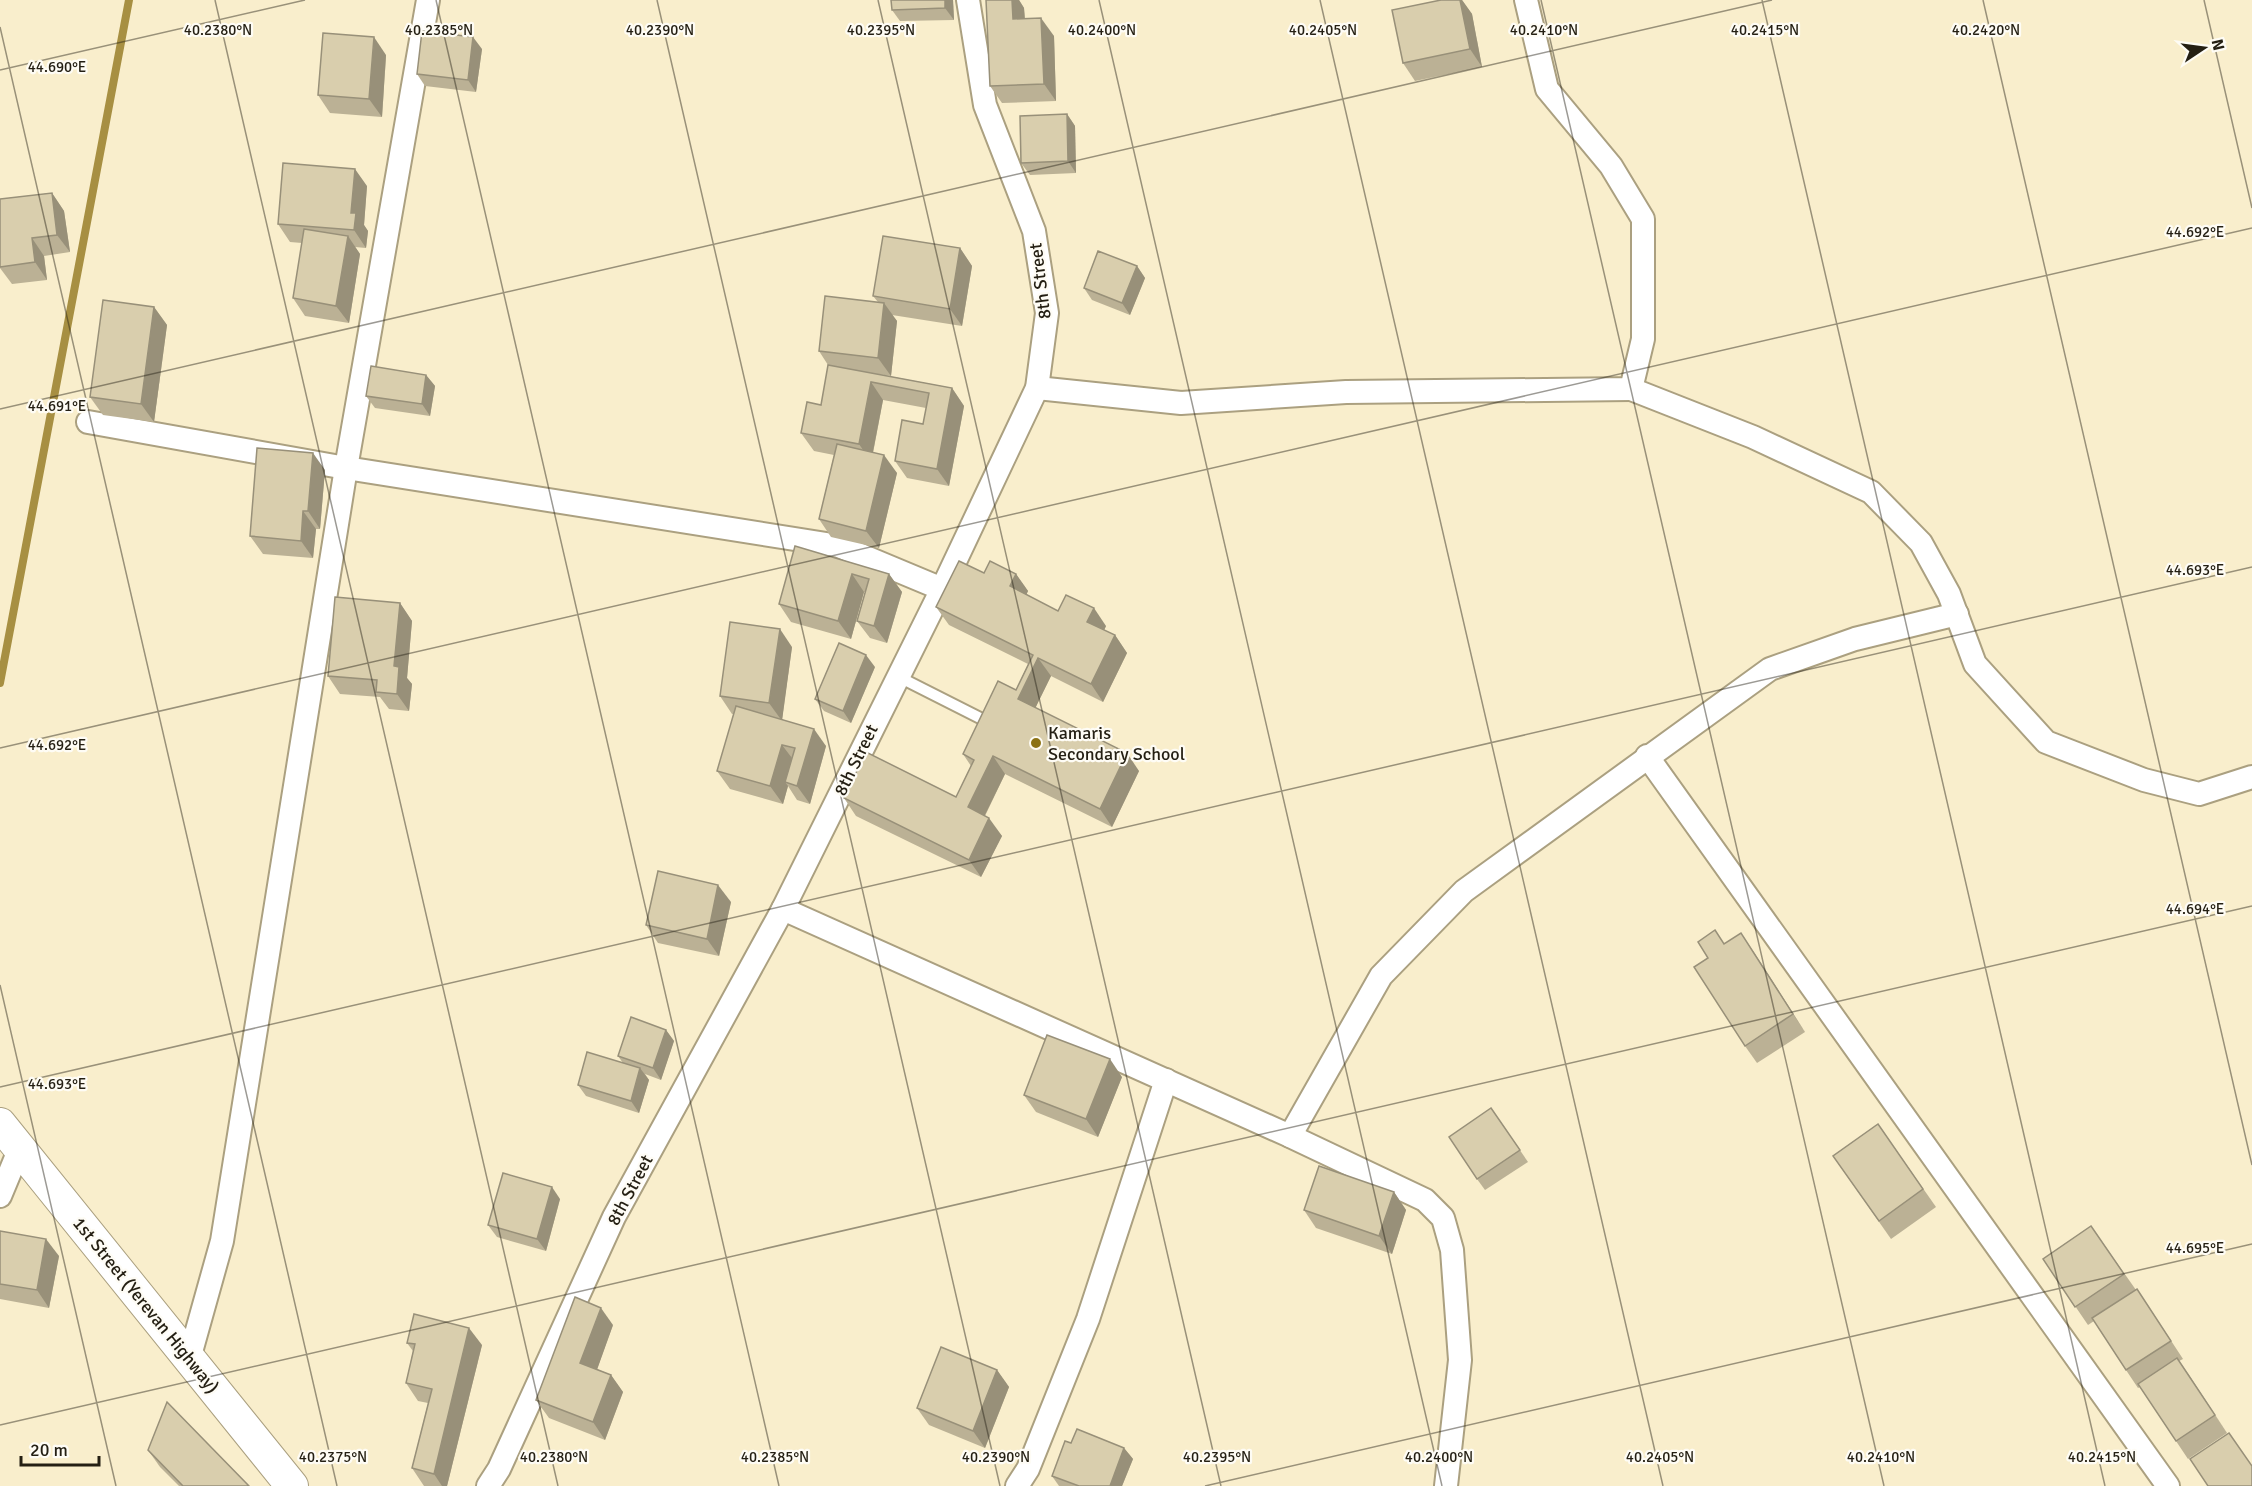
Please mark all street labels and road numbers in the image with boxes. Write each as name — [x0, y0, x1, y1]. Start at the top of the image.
street label: 8th Street — [1024, 242, 1056, 320]
street label: 8th Street — [829, 721, 883, 799]
street label: 8th Street — [602, 1151, 658, 1229]
street label: 1st Street (Yerevan Highway) — [68, 1213, 224, 1397]

